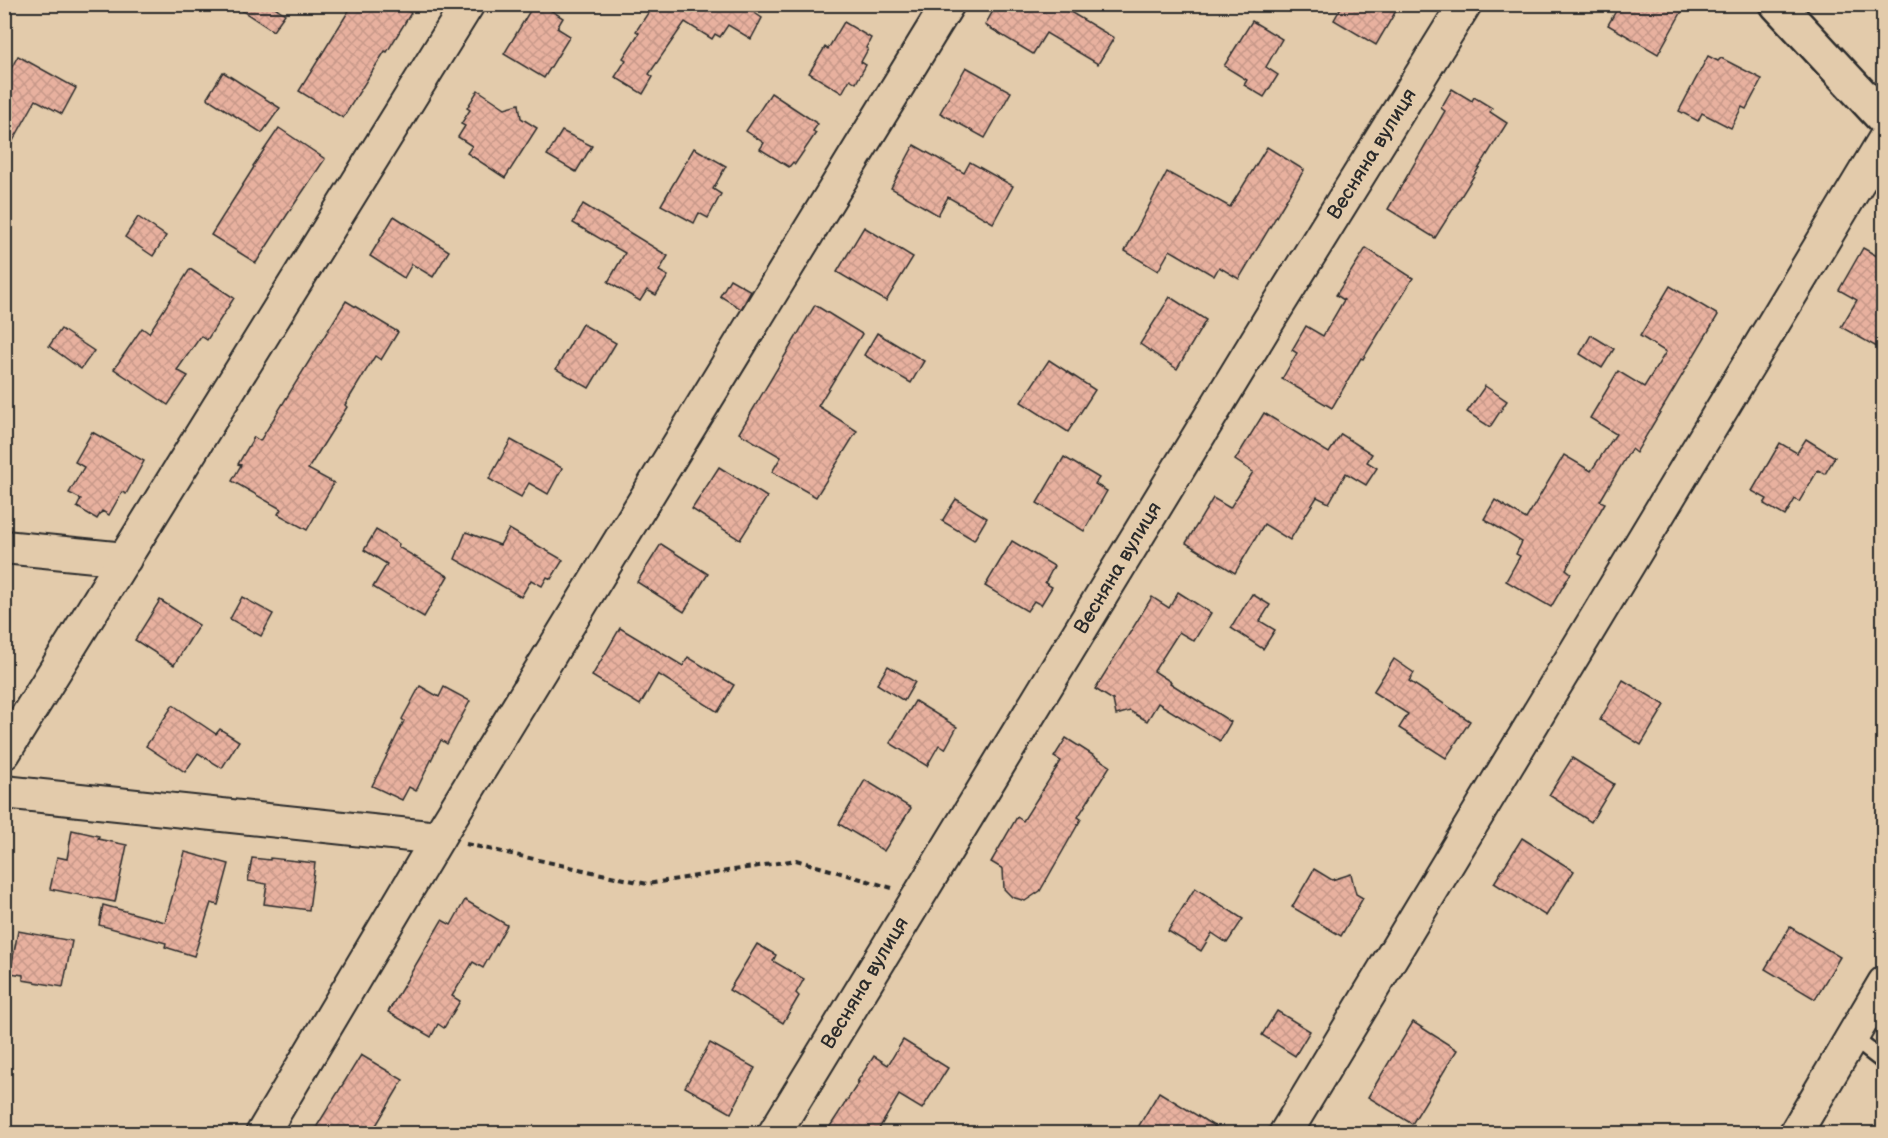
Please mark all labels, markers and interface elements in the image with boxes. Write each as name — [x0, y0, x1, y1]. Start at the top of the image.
street label: Весняна вулиця — [1322, 84, 1422, 224]
street label: Весняна вулиця — [1069, 498, 1167, 638]
street label: Весняна вулиця — [816, 913, 914, 1053]

